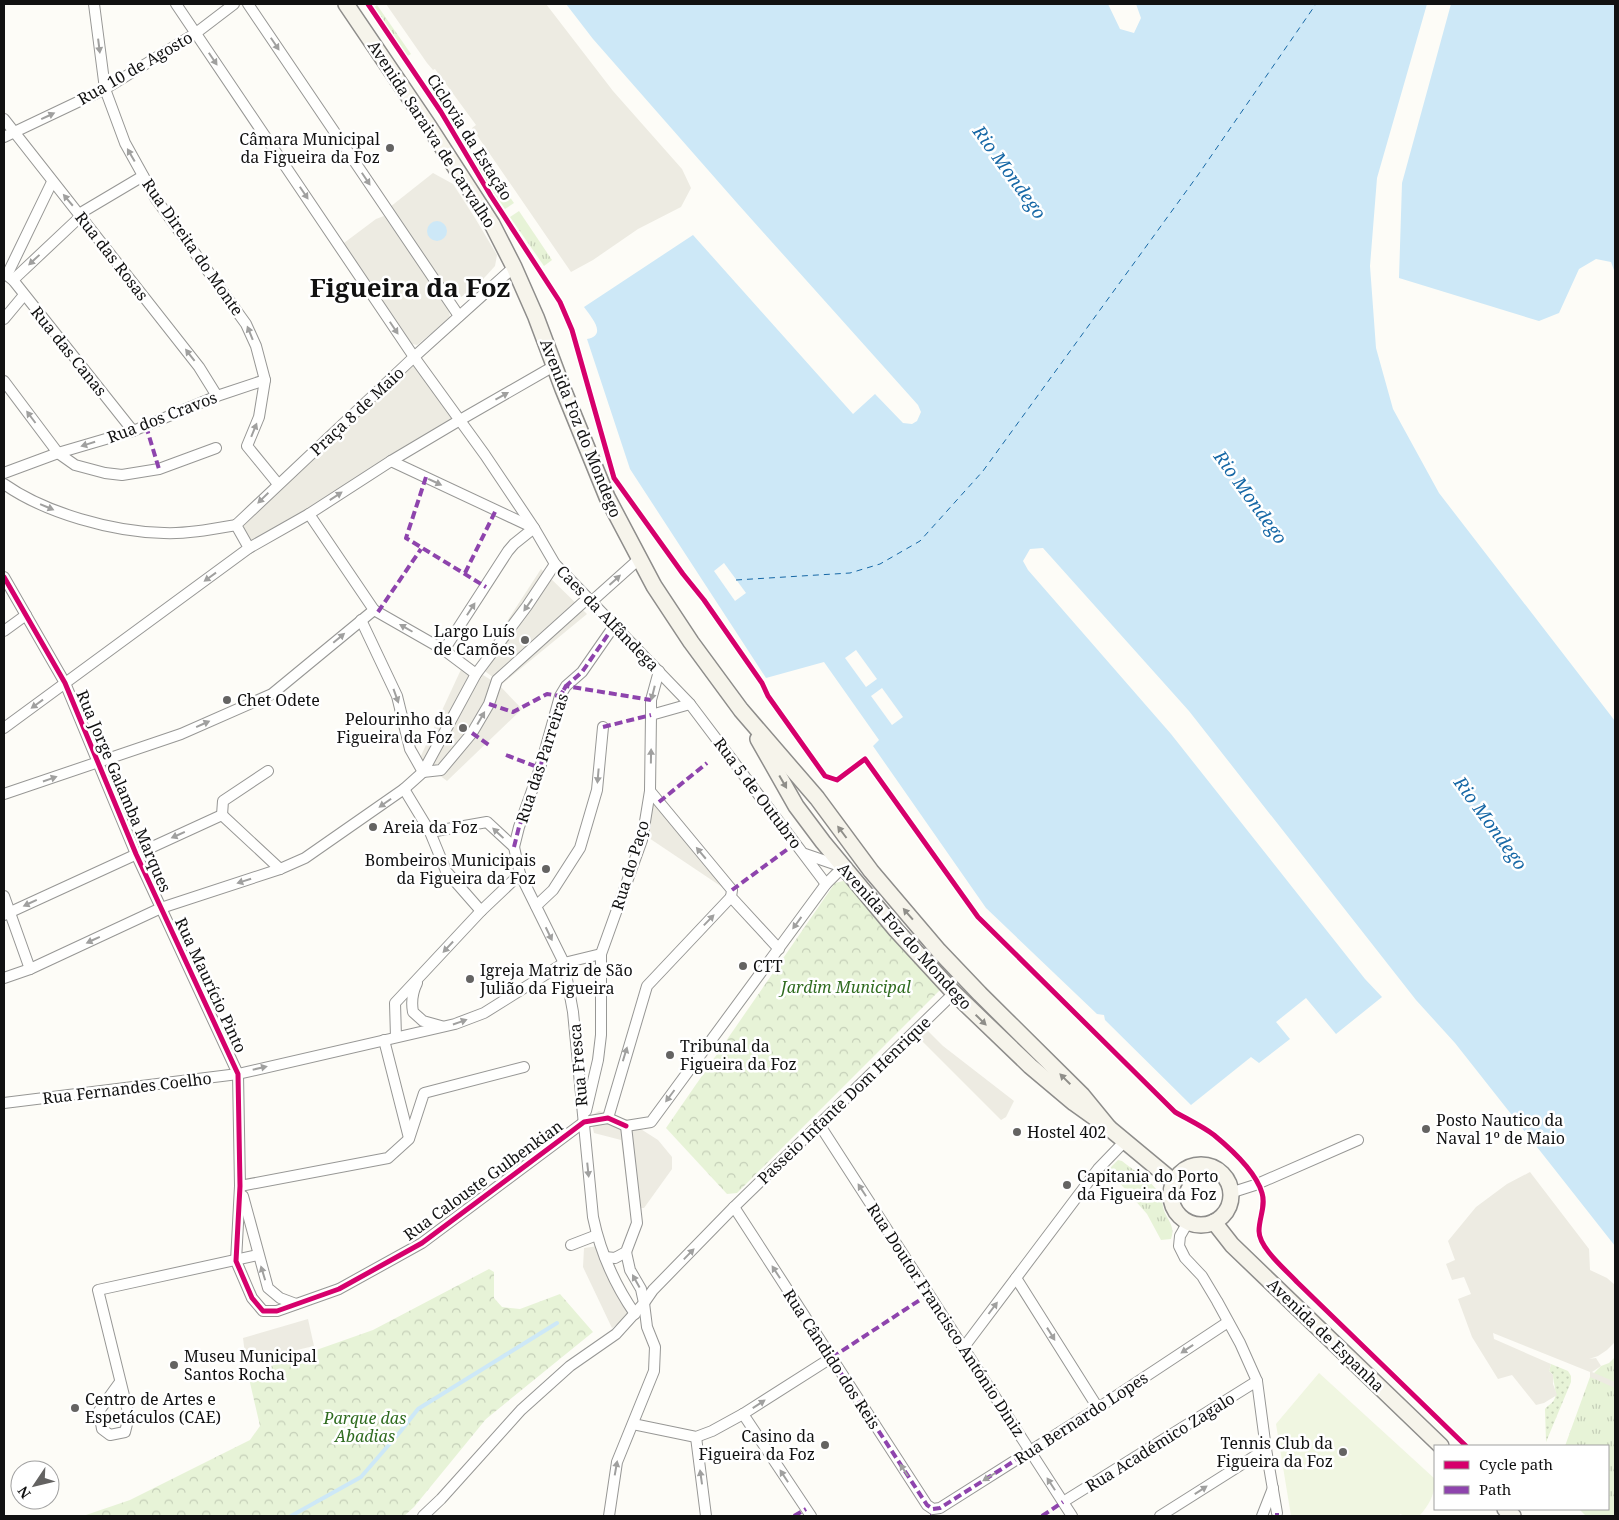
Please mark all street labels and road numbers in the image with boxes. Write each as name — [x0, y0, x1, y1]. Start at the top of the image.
street label: Rua 10 de Agosto — [74, 26, 196, 110]
street label: Avenida Saraiva de Carvalho — [363, 36, 501, 232]
street label: Ciclovia da Estação — [422, 69, 518, 205]
street label: Rua Direita do Monte — [137, 174, 249, 320]
street label: Rua das Rosas — [70, 207, 154, 305]
street label: Rua das Canas — [26, 302, 112, 400]
street label: Avenida Foz do Mondego — [535, 335, 627, 521]
street label: Praça 8 de Maio — [305, 362, 409, 460]
street label: Rua dos Cravos — [104, 386, 220, 448]
street label: Caes da Alfândega — [552, 560, 664, 676]
street label: Rua Jorge Galamba Marques — [71, 687, 177, 895]
street label: Rua das Parreiras — [511, 690, 573, 826]
street label: Rua 5 de Outubro — [709, 733, 807, 853]
street label: Rua do Paço — [606, 817, 654, 913]
street label: Avenida Foz do Mondego — [833, 858, 977, 1014]
street label: Rua Maurício Pinto — [170, 914, 252, 1056]
street label: Passeio Infante Dom Henrique — [753, 1011, 935, 1189]
street label: Rua Fresca — [563, 1022, 593, 1108]
street label: Rua Fernandes Coelho — [41, 1067, 213, 1109]
street label: Rua Calouste Gulbenkian — [399, 1115, 567, 1245]
street label: Rua Doutor Francisco António Diniz — [862, 1199, 1030, 1441]
street label: Avenida de Espanha — [1263, 1273, 1389, 1397]
street label: Rua Cândido dos Reis — [778, 1285, 886, 1433]
street label: Rua Bernardo Lopes — [1010, 1366, 1152, 1470]
street label: Rua Académico Zagalo — [1081, 1387, 1239, 1497]

